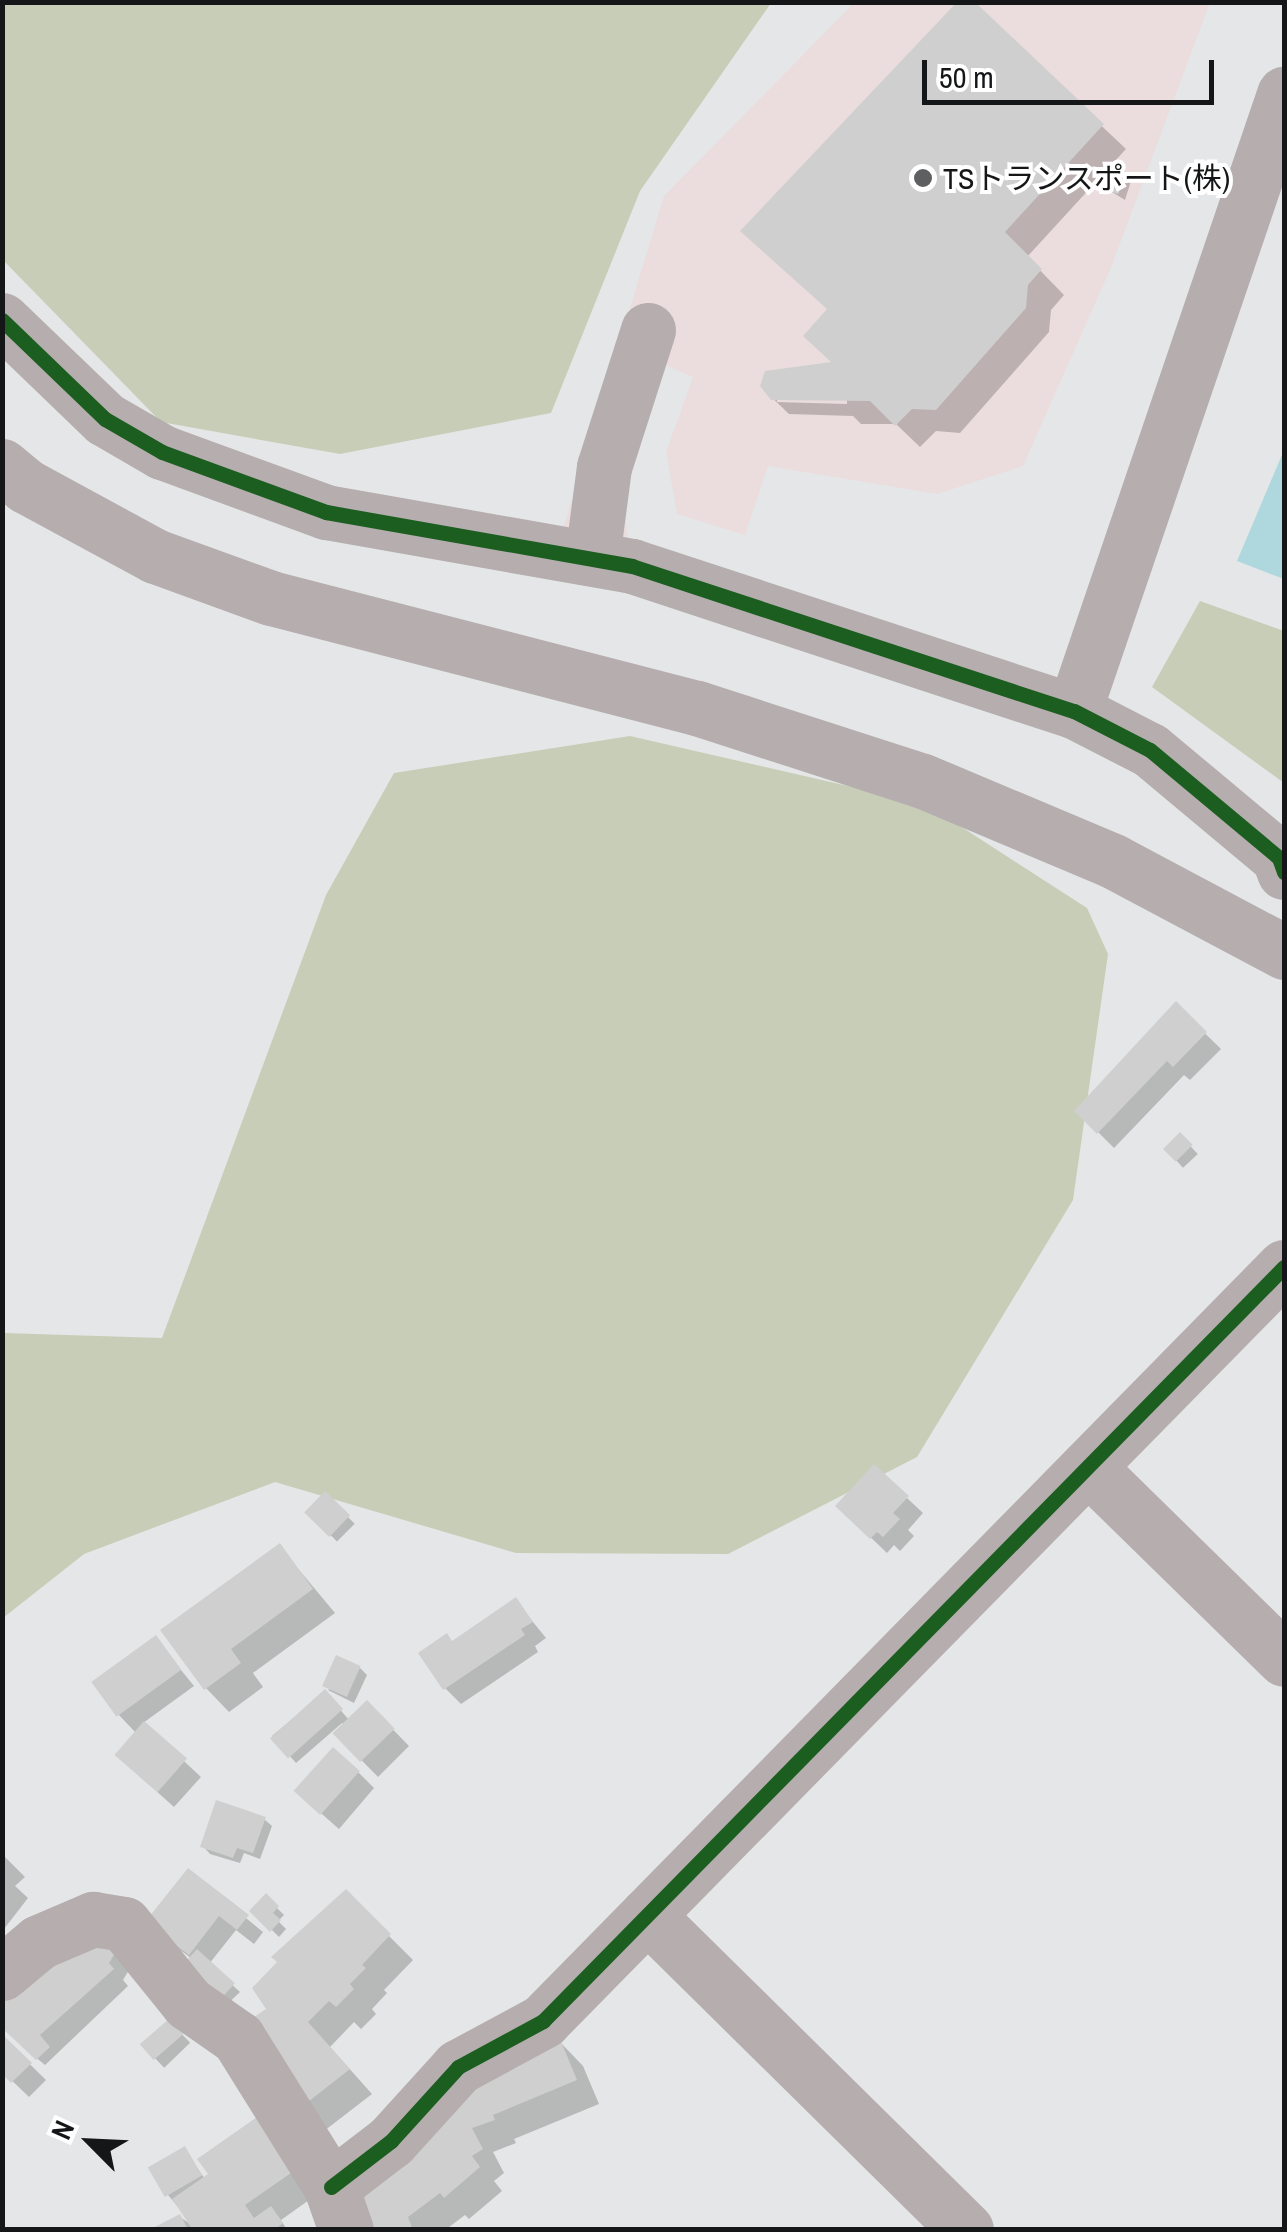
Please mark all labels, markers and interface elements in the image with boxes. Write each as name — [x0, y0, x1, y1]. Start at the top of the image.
scale bar — [927, 40, 1220, 102]
text: 50 m — [939, 57, 994, 97]
place label: TSトランスポート(株) — [943, 160, 1231, 196]
marker: TSトランスポート(株) — [912, 167, 934, 189]
north arrow — [40, 2092, 140, 2192]
text: N — [42, 2115, 83, 2145]

